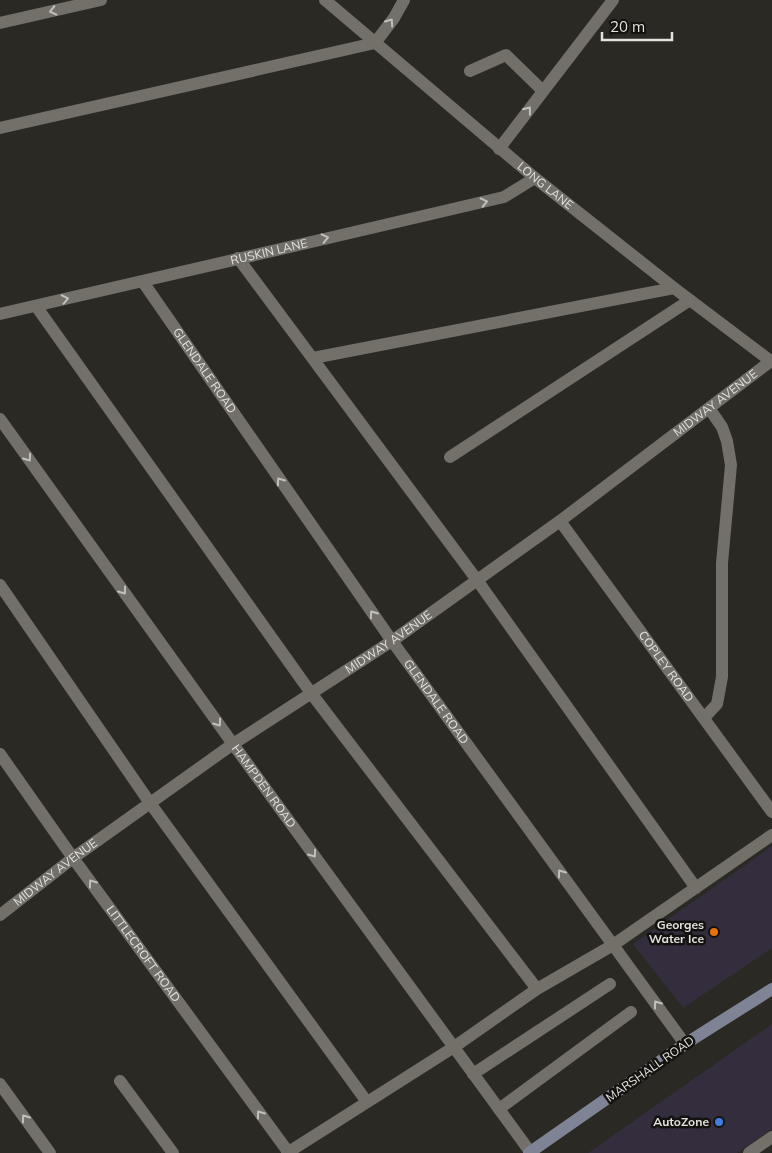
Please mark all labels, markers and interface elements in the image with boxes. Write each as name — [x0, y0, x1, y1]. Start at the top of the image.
one-way arrow — [49, 5, 58, 16]
scale bar — [602, 10, 672, 42]
text: 20 m — [610, 17, 645, 36]
one-way arrow — [384, 18, 393, 28]
one-way arrow — [523, 107, 531, 116]
street label: LONG LANE — [514, 158, 576, 212]
one-way arrow — [479, 197, 488, 208]
one-way arrow — [321, 233, 330, 244]
street label: RUSKIN LANE — [229, 235, 309, 268]
one-way arrow — [60, 294, 69, 305]
street label: GLENDALE ROAD — [170, 325, 240, 416]
street label: MIDWAY AVENUE — [670, 366, 760, 439]
one-way arrow — [22, 453, 31, 462]
one-way arrow — [277, 477, 286, 486]
one-way arrow — [117, 585, 126, 594]
street label: MIDWAY AVENUE — [342, 607, 435, 676]
one-way arrow — [370, 610, 379, 620]
street label: COPLEY ROAD — [636, 628, 697, 705]
street label: GLENDALE ROAD — [401, 656, 472, 747]
one-way arrow — [212, 717, 221, 727]
street label: HAMPDEN ROAD — [229, 741, 299, 830]
street label: MIDWAY AVENUE — [10, 835, 100, 909]
one-way arrow — [307, 848, 316, 858]
one-way arrow — [558, 869, 567, 879]
one-way arrow — [89, 880, 98, 889]
street label: LITTLECROFT ROAD — [103, 902, 184, 1005]
place label: Georges Water Ice — [649, 917, 704, 946]
marker: Georges Water Ice — [708, 926, 720, 938]
one-way arrow — [654, 1001, 662, 1010]
street label: MARSHALL ROAD — [603, 1033, 697, 1105]
one-way arrow — [257, 1110, 266, 1120]
one-way arrow — [22, 1114, 31, 1124]
place label: AutoZone — [653, 1114, 709, 1129]
marker: AutoZone — [713, 1116, 725, 1128]

